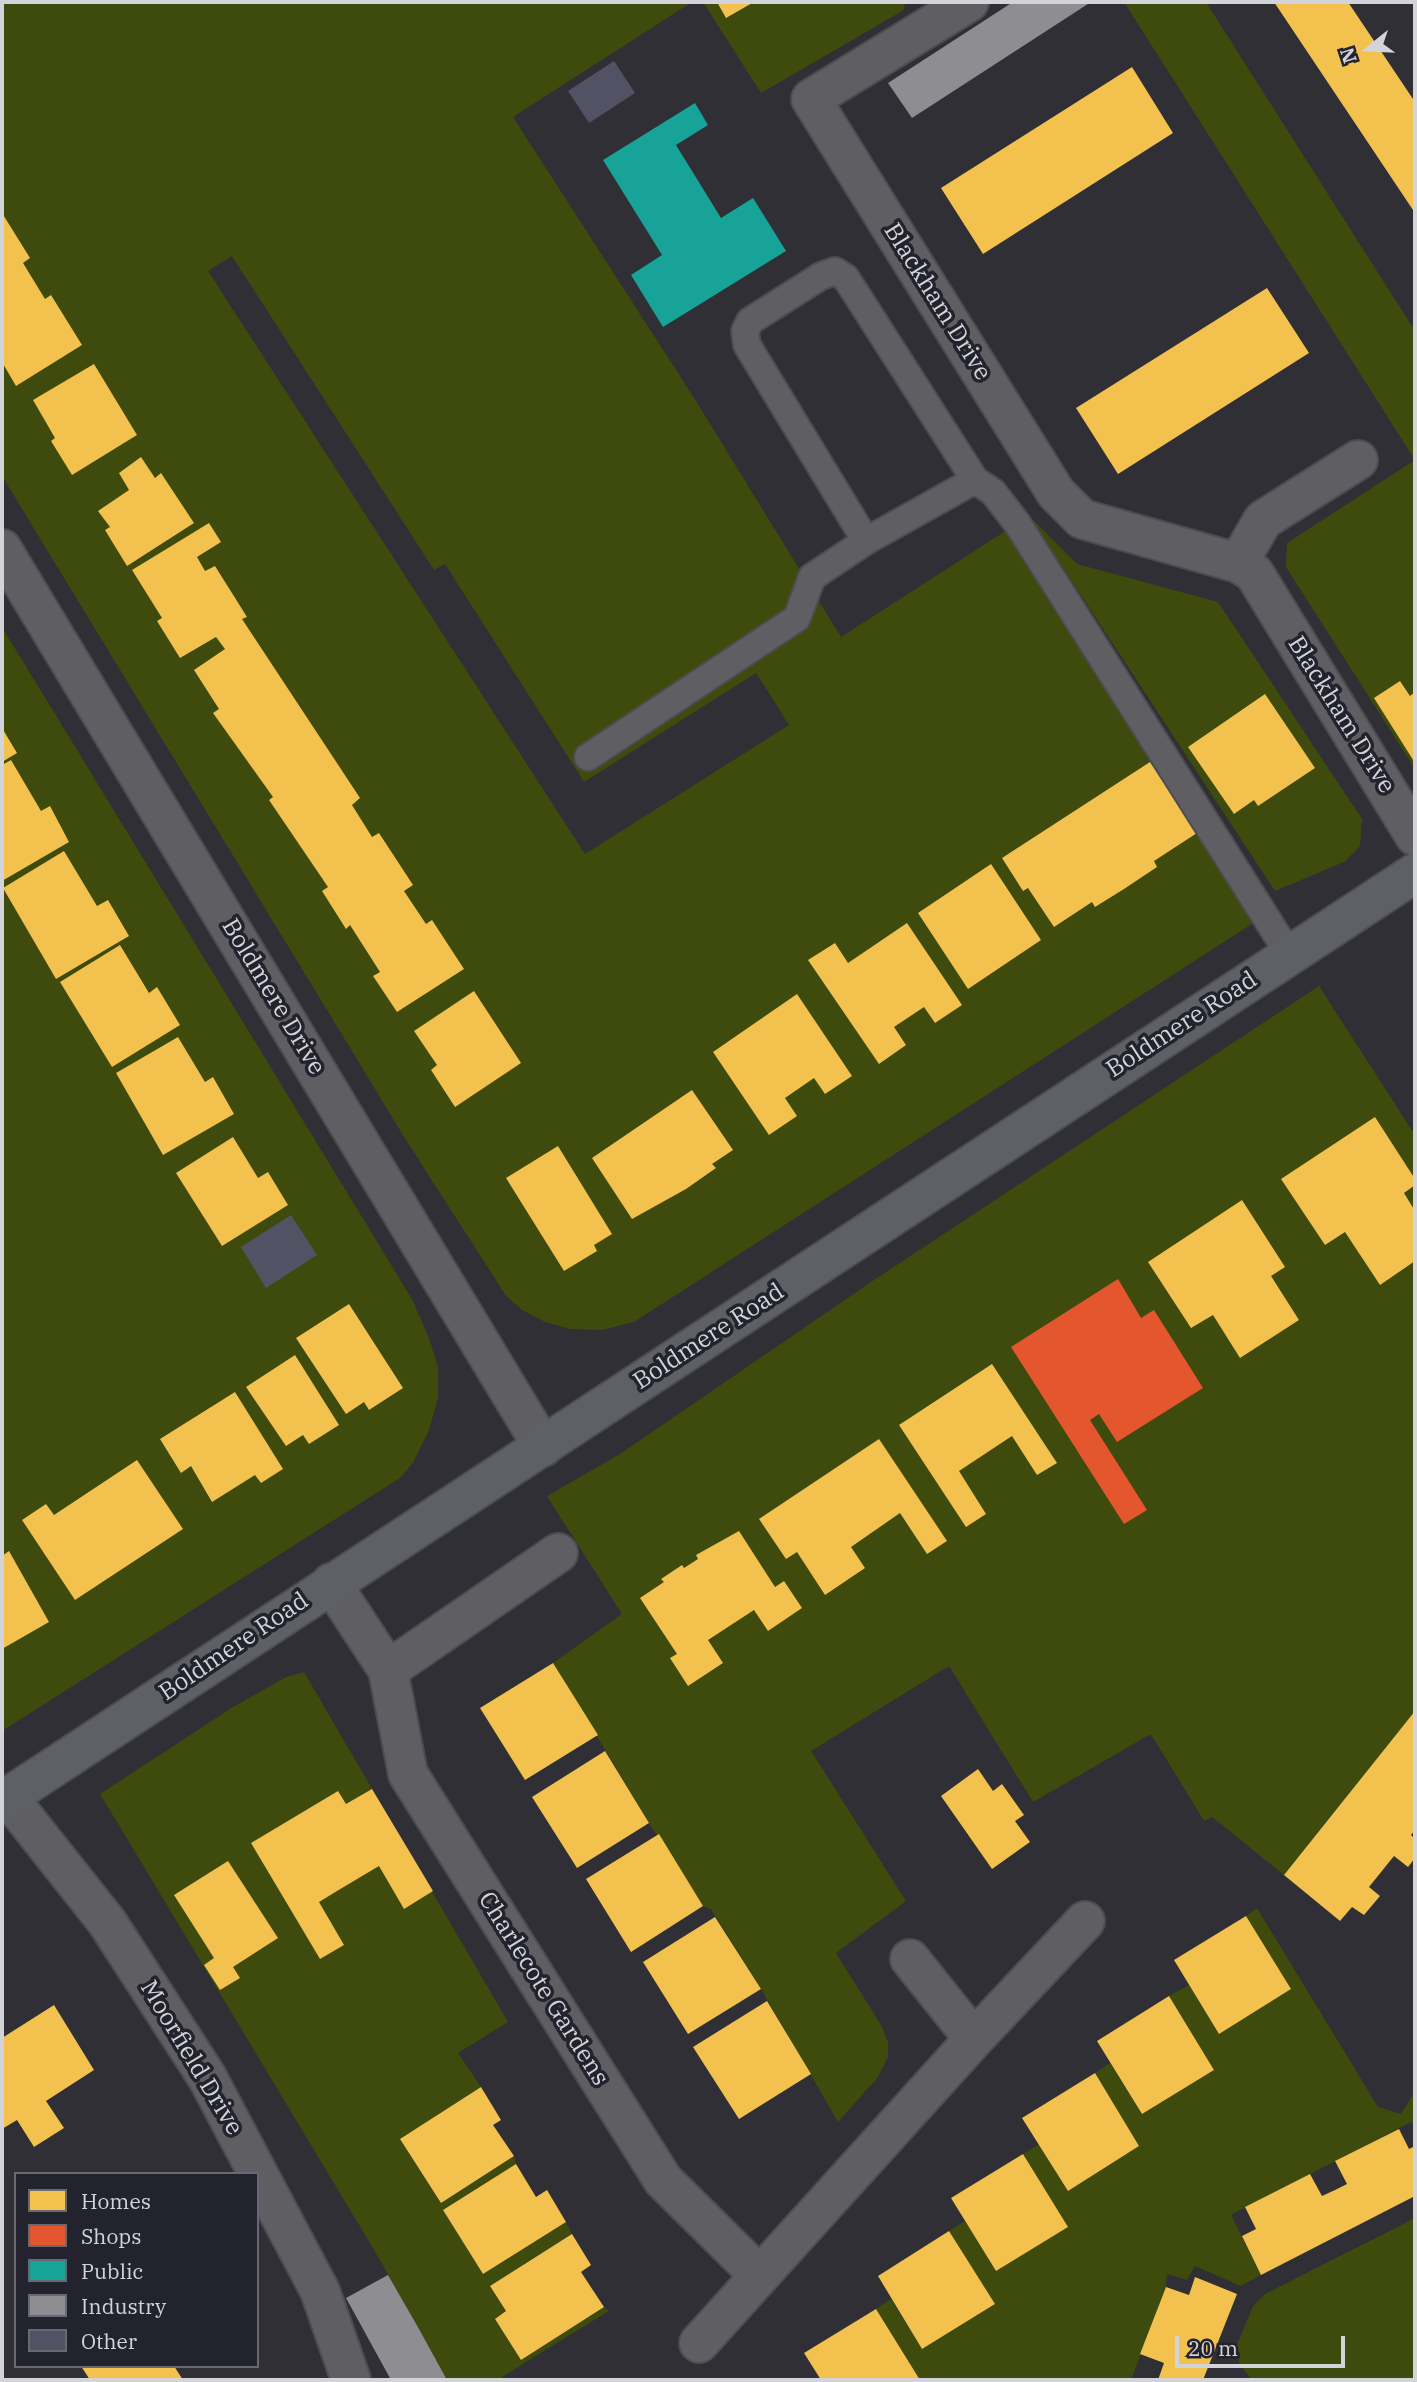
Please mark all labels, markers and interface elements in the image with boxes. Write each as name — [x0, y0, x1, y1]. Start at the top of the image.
north arrow — [1333, 14, 1403, 84]
text: N — [1334, 45, 1362, 66]
street label: Blackham Drive — [877, 218, 997, 386]
street label: Blackham Drive — [1281, 631, 1401, 799]
street label: Boldmere Drive — [215, 914, 331, 1080]
street label: Boldmere Road — [1101, 966, 1263, 1084]
street label: Boldmere Road — [628, 1278, 790, 1396]
street label: Boldmere Road — [154, 1587, 314, 1707]
street label: Charlecote Gardens — [472, 1887, 614, 2091]
street label: Moorfield Drive — [134, 1975, 248, 2141]
legend — [14, 2172, 259, 2368]
text: Homes — [81, 2187, 151, 2215]
text: Shops — [81, 2222, 141, 2250]
text: Public — [81, 2257, 143, 2285]
text: Industry — [81, 2292, 166, 2320]
scale bar — [1179, 2322, 1349, 2366]
text: Other — [81, 2327, 137, 2355]
text: 20 m — [1188, 2334, 1238, 2362]

